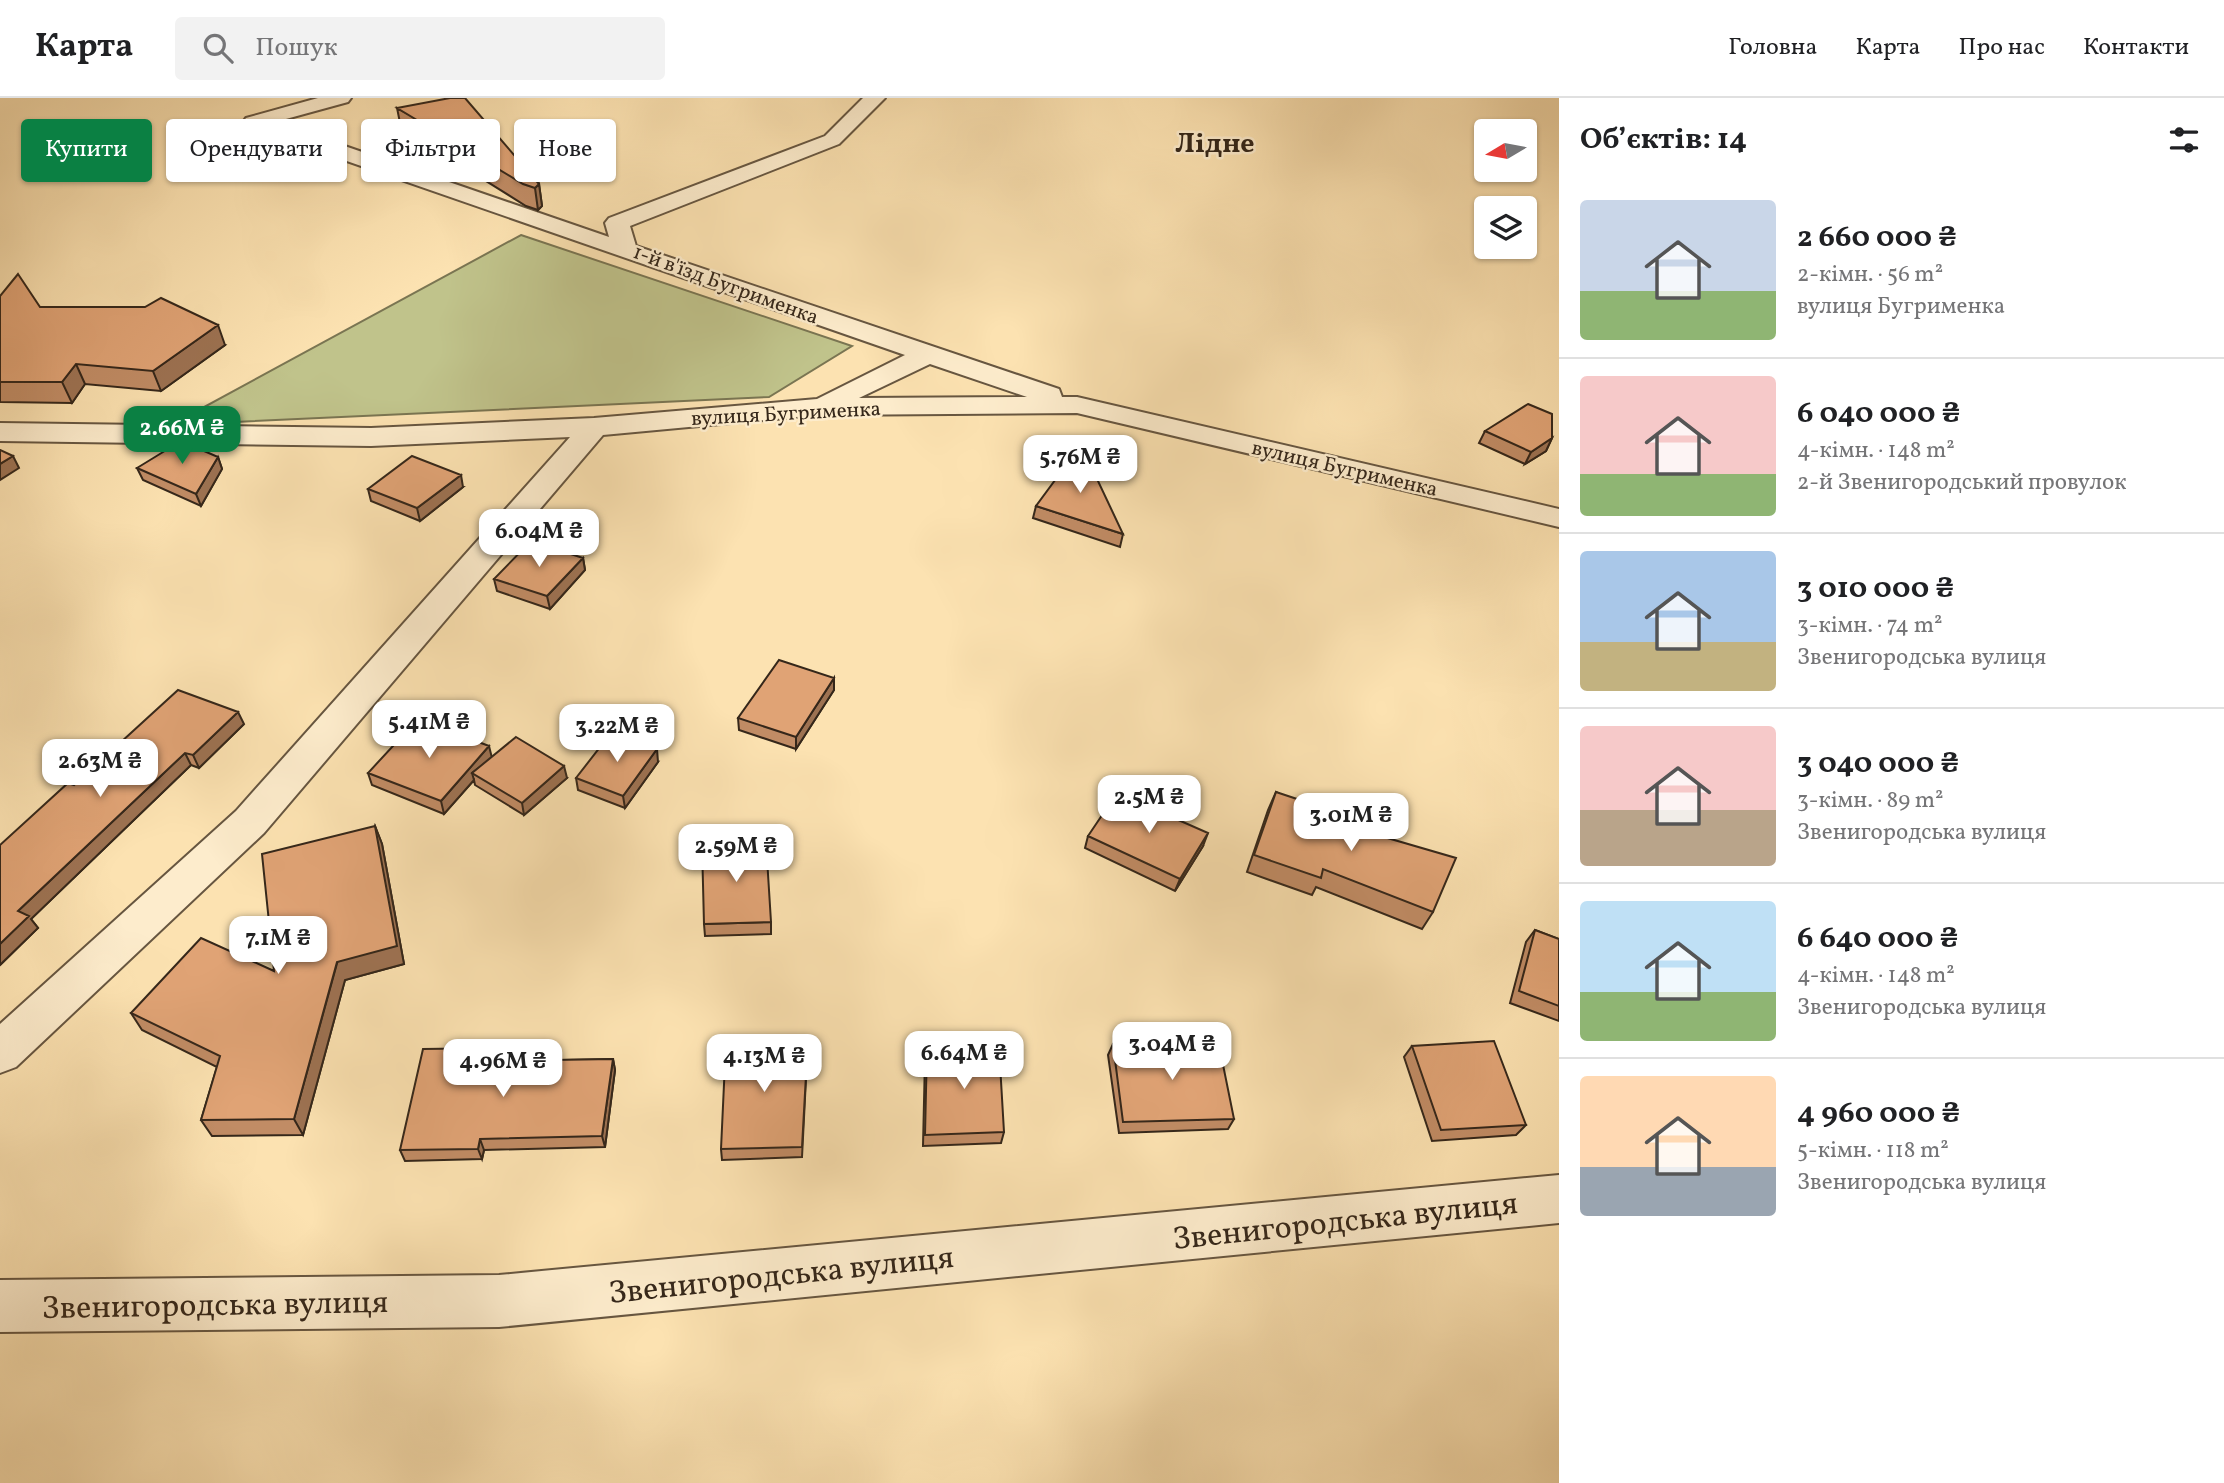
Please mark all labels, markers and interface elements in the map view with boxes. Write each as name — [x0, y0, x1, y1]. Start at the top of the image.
search box — [175, 17, 665, 80]
text: Карта — [35, 25, 133, 71]
icon: search — [199, 29, 237, 67]
text: Пошук — [255, 30, 338, 66]
text: Головна — [1728, 31, 1817, 65]
text: Карта — [1855, 31, 1921, 65]
text: Про нас — [1959, 31, 2045, 65]
text: Контакти — [2083, 31, 2189, 65]
chip: Купити — [21, 119, 152, 182]
chip: Орендувати — [166, 119, 347, 182]
chip: Фільтри — [361, 119, 500, 182]
chip: Нове — [514, 119, 616, 182]
north arrow — [1474, 119, 1536, 182]
map controls — [1474, 119, 1537, 259]
text: Об’єктів: 14 — [1580, 119, 1747, 161]
icon: filters — [2165, 121, 2203, 159]
district label: Лідне — [1175, 125, 1255, 164]
button: layers — [1474, 196, 1537, 259]
text: 2 660 000 ₴ — [1797, 217, 1957, 259]
icon: home — [1636, 228, 1720, 312]
street label: 1-й в'їзд Бугрименка — [629, 238, 822, 332]
text: 2-кімн. · 56 m² — [1797, 259, 1943, 291]
text: вулиця Бугрименка — [1797, 291, 2005, 323]
text: 6 040 000 ₴ — [1797, 393, 1960, 435]
street label: вулиця Бугрименка — [690, 395, 882, 434]
icon: home — [1636, 404, 1720, 488]
pin: 2.66M ₴ — [117, 406, 247, 466]
text: 2.66M ₴ — [140, 413, 225, 445]
street label: вулиця Бугрименка — [1249, 434, 1441, 505]
text: 4-кімн. · 148 m² — [1797, 435, 1955, 467]
pin: 5.76M ₴ — [1015, 436, 1145, 495]
text: 5.76M ₴ — [1039, 442, 1121, 474]
text: 2-й Звенигородський провулок — [1797, 467, 2126, 499]
pin: 6.04M ₴ — [474, 510, 604, 569]
text: 6.04M ₴ — [495, 516, 583, 548]
text: 3 010 000 ₴ — [1797, 568, 1954, 610]
icon: home — [1636, 579, 1720, 663]
text: 3-кімн. · 74 m² — [1797, 610, 1943, 642]
text: Звенигородська вулиця — [1797, 642, 2046, 674]
pin: 5.41M ₴ — [364, 700, 494, 760]
pin: 3.22M ₴ — [552, 704, 682, 764]
text: 5.41M ₴ — [388, 707, 470, 739]
text: 3.22M ₴ — [575, 711, 659, 743]
pin: 2.63M ₴ — [35, 740, 165, 799]
text: 3 040 000 ₴ — [1797, 743, 1959, 785]
text: 2.63M ₴ — [58, 746, 142, 778]
icon: home — [1636, 754, 1720, 838]
pin: 2.5M ₴ — [1092, 776, 1206, 835]
text: 2.5M ₴ — [1114, 782, 1184, 814]
text: 3-кімн. · 89 m² — [1797, 785, 1944, 817]
pin: 3.01M ₴ — [1286, 794, 1416, 853]
text: 3.01M ₴ — [1310, 800, 1392, 832]
text: Звенигородська вулиця — [1797, 817, 2046, 849]
pin: 2.59M ₴ — [671, 824, 801, 884]
text: 2.59M ₴ — [694, 831, 778, 863]
pin: 7.1M ₴ — [221, 916, 335, 976]
text: 6 640 000 ₴ — [1797, 918, 1958, 960]
text: 7.1M ₴ — [245, 923, 311, 955]
icon: home — [1636, 929, 1720, 1013]
text: 4-кімн. · 148 m² — [1797, 960, 1955, 992]
text: Звенигородська вулиця — [1797, 992, 2046, 1024]
pin: 3.04M ₴ — [1107, 1023, 1237, 1082]
text: 3.04M ₴ — [1128, 1029, 1216, 1061]
pin: 6.64M ₴ — [899, 1032, 1029, 1091]
pin: 4.13M ₴ — [699, 1034, 829, 1094]
text: 6.64M ₴ — [921, 1038, 1007, 1070]
pin: 4.96M ₴ — [438, 1040, 568, 1099]
text: 4.13M ₴ — [723, 1041, 805, 1073]
text: 4.96M ₴ — [459, 1046, 547, 1078]
text: 4 960 000 ₴ — [1797, 1093, 1960, 1135]
icon: home — [1636, 1104, 1720, 1188]
text: 5-кімн. · 118 m² — [1797, 1135, 1949, 1167]
text: Звенигородська вулиця — [1797, 1167, 2046, 1199]
street label: Звенигородська вулиця — [1171, 1183, 1520, 1263]
street label: Звенигородська вулиця — [607, 1237, 956, 1317]
street label: Звенигородська вулиця — [41, 1282, 389, 1332]

